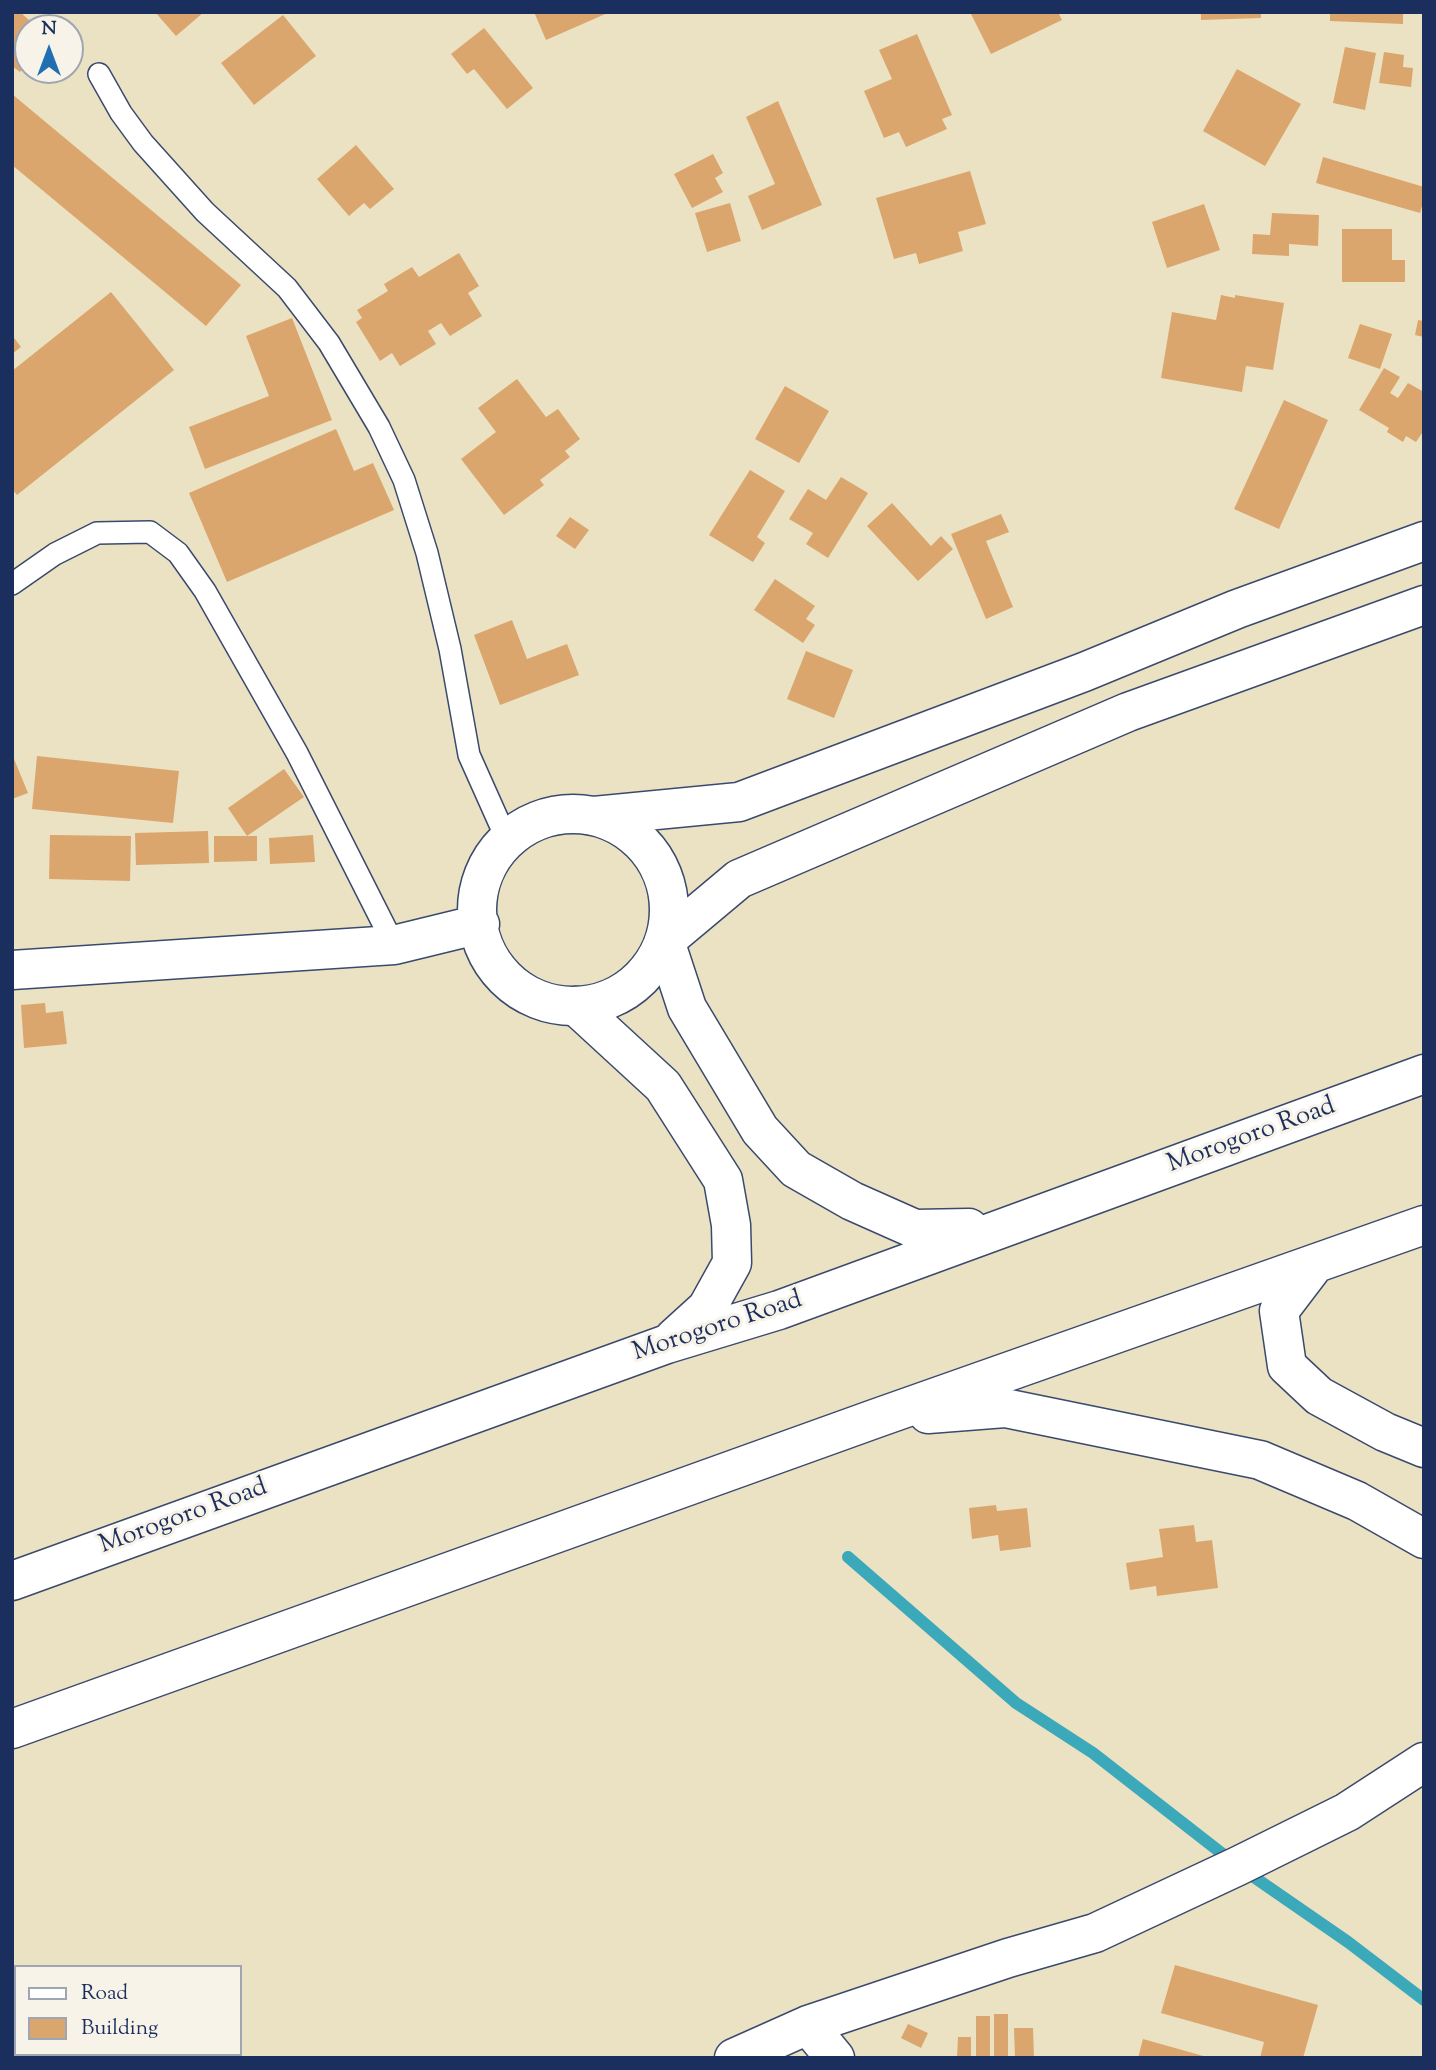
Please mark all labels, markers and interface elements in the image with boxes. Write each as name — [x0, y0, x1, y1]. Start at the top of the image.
north arrow — [14, 14, 84, 84]
text: N — [41, 16, 57, 43]
street label: Morogoro Road — [1164, 1092, 1340, 1182]
street label: Morogoro Road — [629, 1286, 807, 1370]
street label: Morogoro Road — [96, 1473, 272, 1563]
legend — [14, 1965, 242, 2056]
text: Road — [81, 1979, 128, 2009]
text: Building — [81, 2014, 158, 2044]

